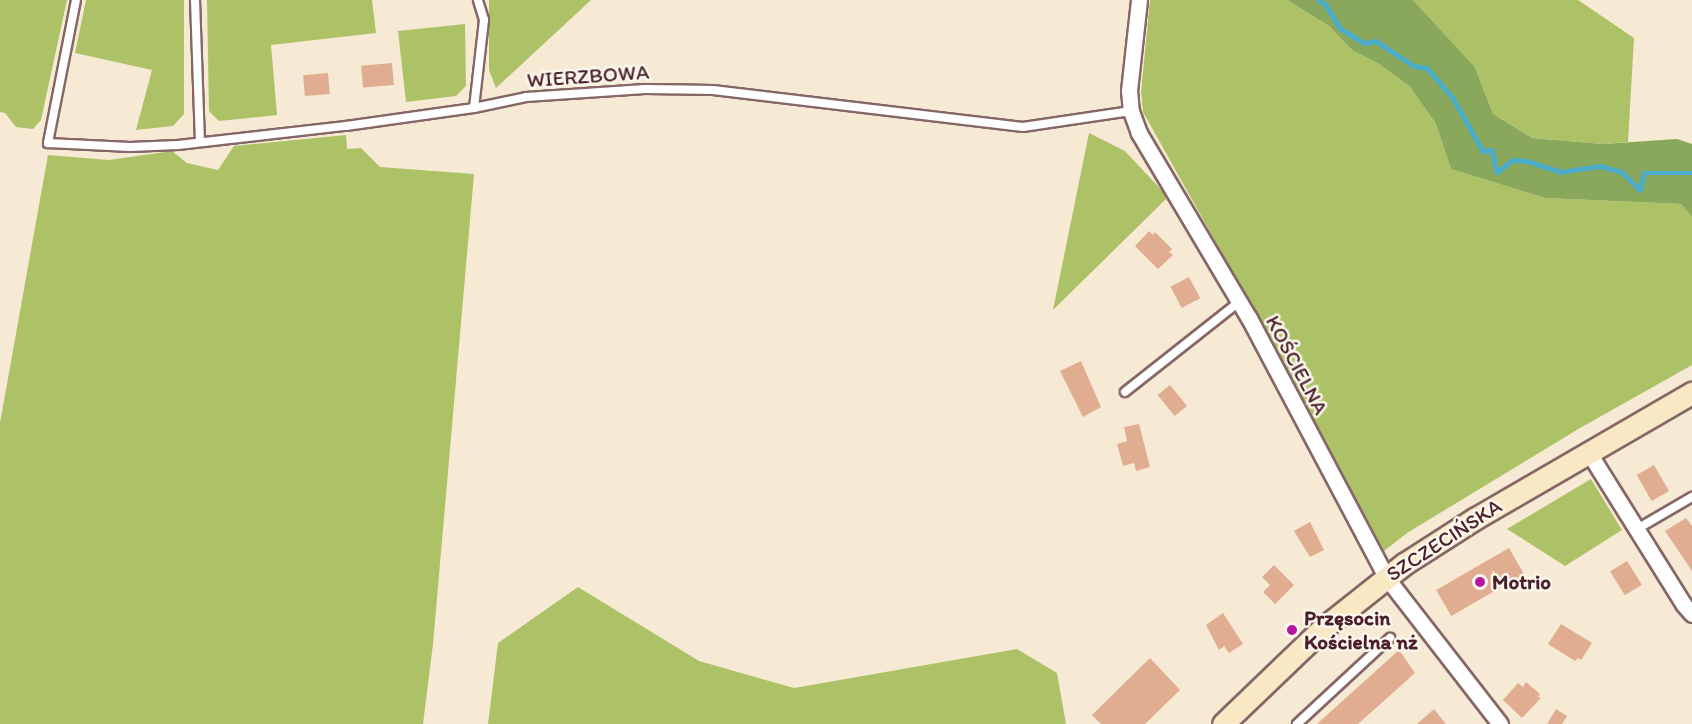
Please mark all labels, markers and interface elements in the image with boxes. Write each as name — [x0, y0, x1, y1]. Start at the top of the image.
street label: WIERZBOWA — [526, 59, 650, 93]
street label: KOŚCIELNA — [1260, 311, 1334, 419]
street label: SZCZECIŃSKA — [1382, 493, 1506, 587]
place label: Motrio — [1492, 569, 1551, 595]
marker: Motrio — [1473, 575, 1487, 589]
place label: Przęsocin Kościelna nż — [1304, 605, 1418, 655]
marker: Przęsocin Kościelna nż — [1285, 623, 1299, 637]

